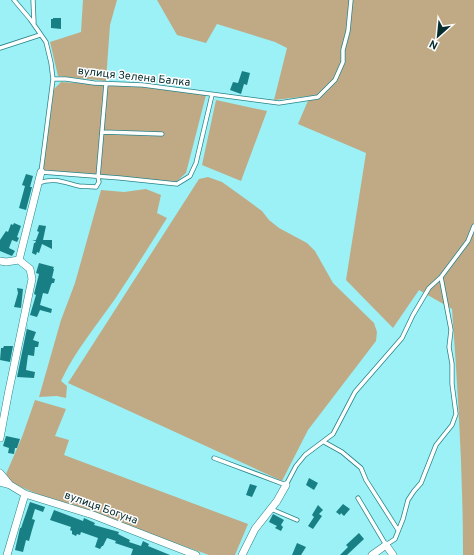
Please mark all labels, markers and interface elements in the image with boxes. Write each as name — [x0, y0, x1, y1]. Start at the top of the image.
north arrow — [418, 16, 458, 56]
text: N — [427, 36, 441, 52]
street label: вулиця Зелена Балка — [77, 64, 191, 90]
street label: вулиця Богуна — [62, 488, 140, 528]

